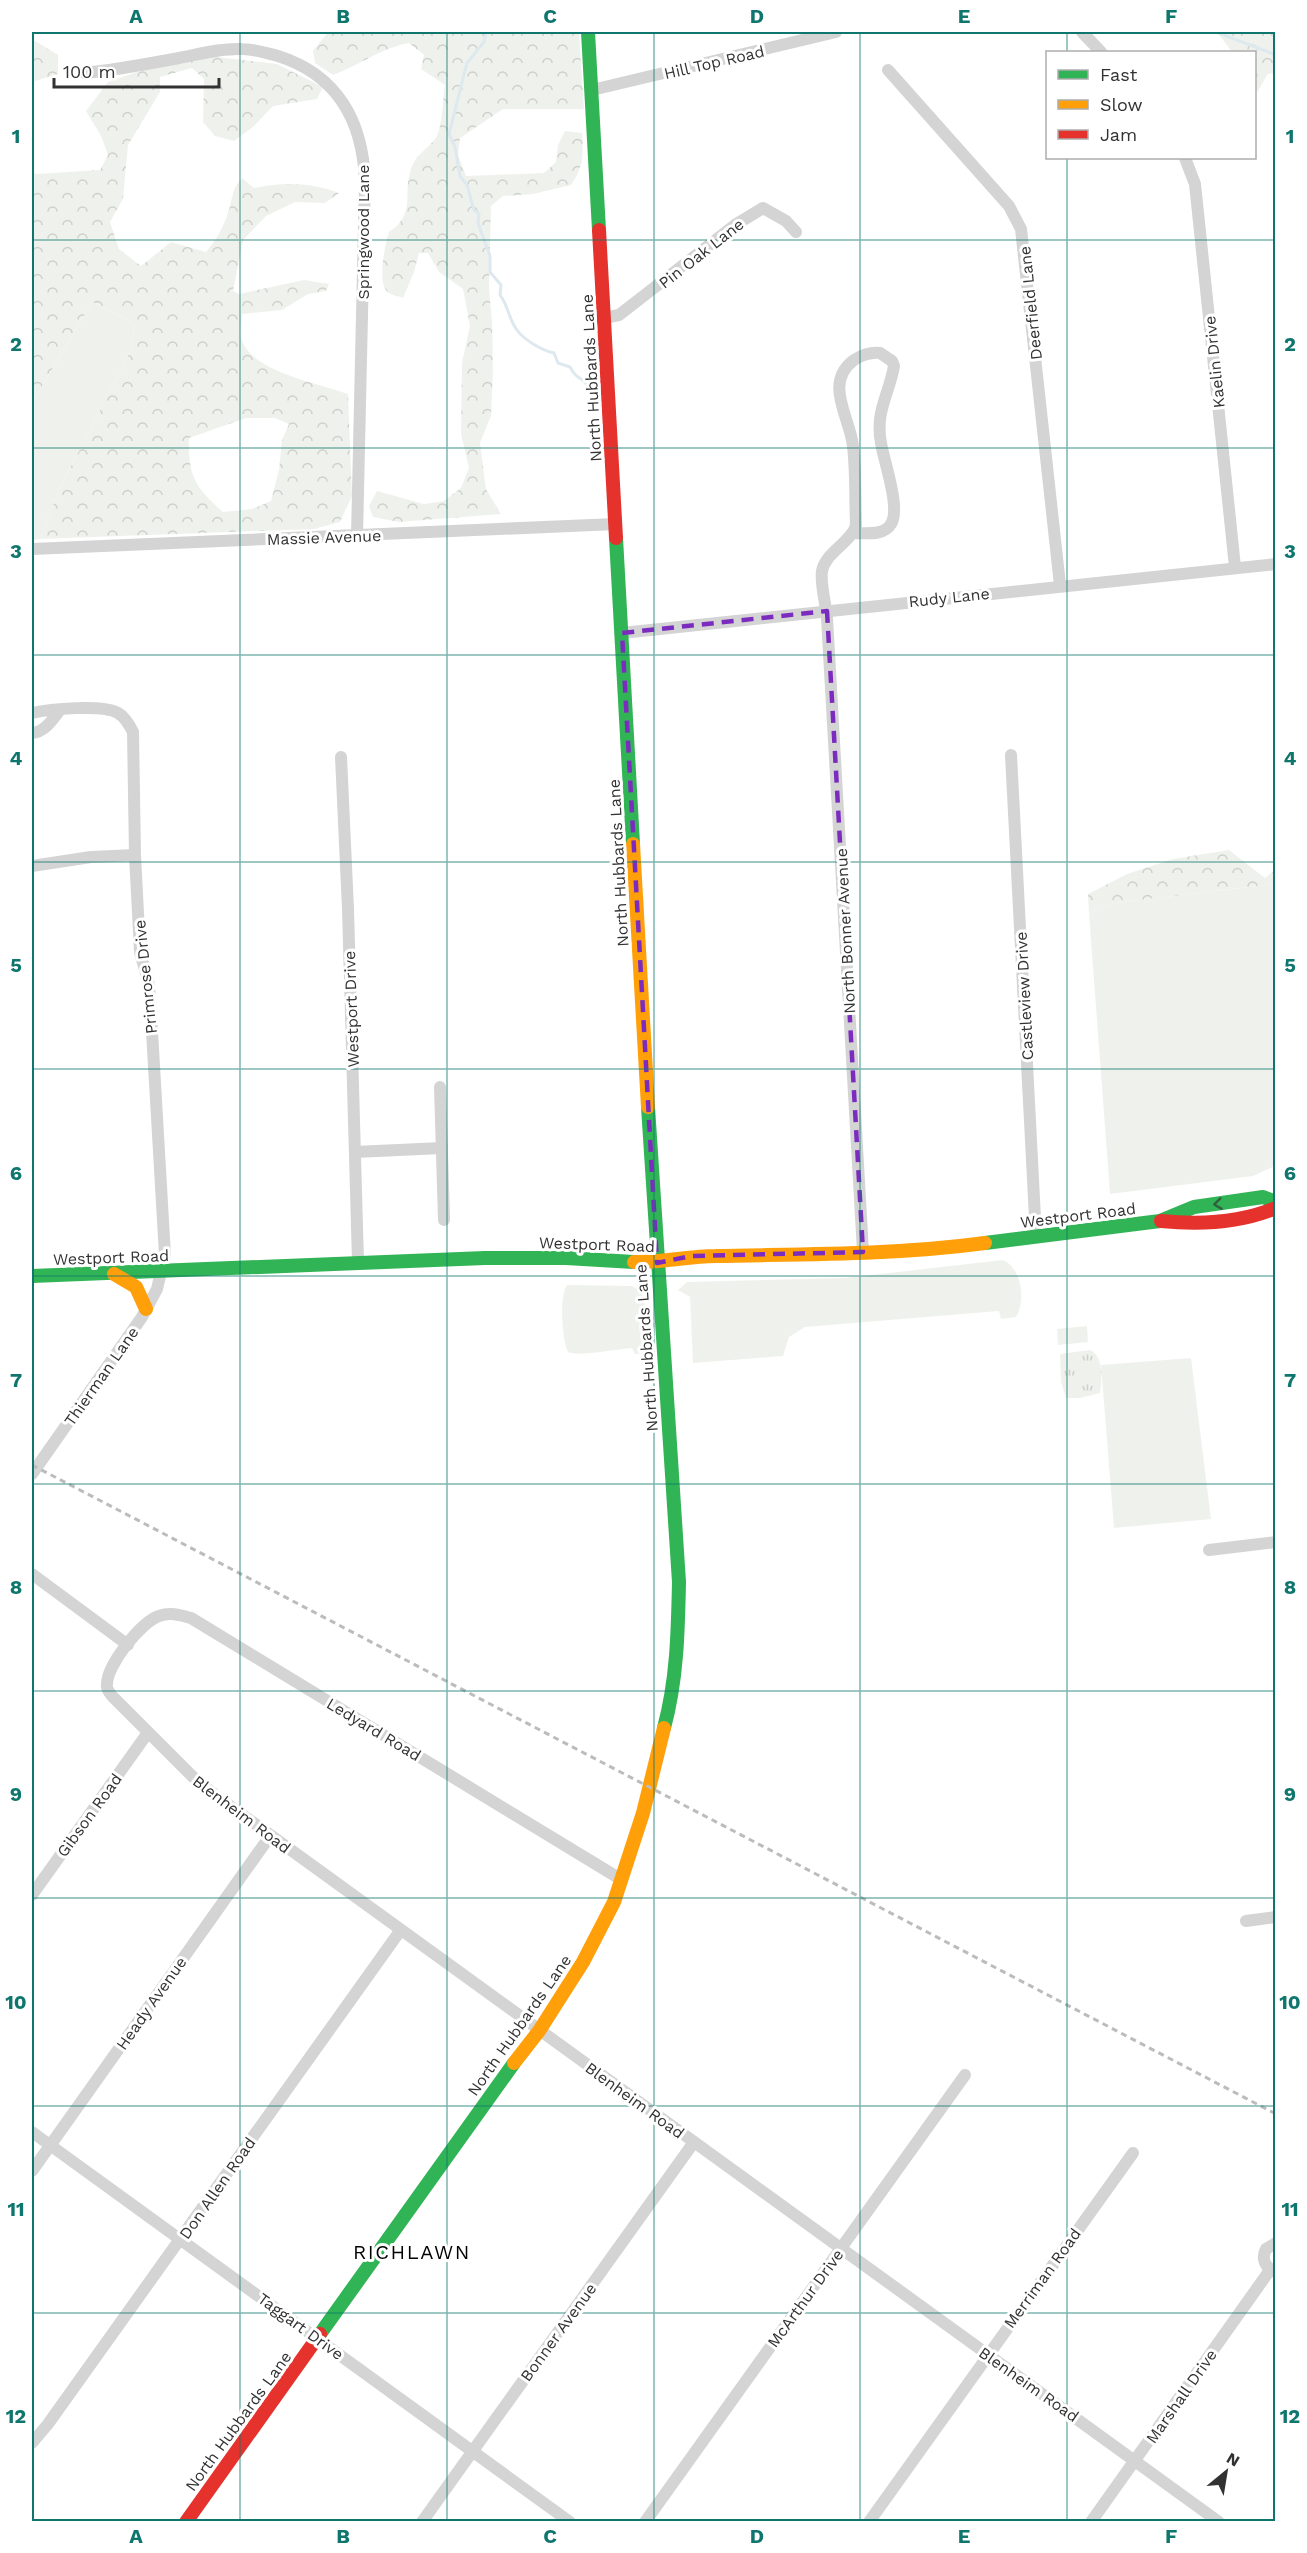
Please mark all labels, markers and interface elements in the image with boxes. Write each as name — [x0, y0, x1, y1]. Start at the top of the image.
text: A — [129, 4, 143, 28]
text: B — [336, 4, 350, 28]
text: C — [543, 4, 557, 28]
text: D — [750, 4, 764, 28]
text: E — [958, 4, 970, 28]
text: F — [1165, 4, 1177, 28]
street label: Hill Top Road — [662, 42, 766, 83]
scale bar — [54, 51, 219, 89]
legend — [1046, 51, 1256, 159]
text: 100 m — [63, 61, 116, 82]
text: Fast — [1100, 64, 1138, 85]
text: Slow — [1100, 94, 1143, 115]
text: 1 — [12, 124, 20, 148]
text: Jam — [1100, 124, 1137, 145]
text: 1 — [1286, 124, 1294, 148]
street label: Springwood Lane — [354, 165, 373, 299]
street label: Pin Oak Lane — [655, 214, 747, 292]
street label: Deerfield Lane — [1015, 245, 1046, 361]
street label: North Hubbards Lane — [578, 294, 605, 462]
street label: Kaelin Drive — [1200, 315, 1229, 409]
text: 2 — [10, 332, 22, 356]
text: 2 — [1284, 332, 1296, 356]
street label: Massie Avenue — [267, 526, 382, 549]
text: 3 — [10, 539, 22, 563]
text: 3 — [1284, 539, 1296, 563]
street label: Rudy Lane — [908, 584, 991, 611]
text: 4 — [10, 746, 23, 770]
text: 4 — [1284, 746, 1297, 770]
street label: North Hubbards Lane — [605, 779, 632, 947]
street label: North Bonner Avenue — [832, 848, 859, 1014]
street label: Primrose Drive — [130, 919, 161, 1035]
street label: Castleview Drive — [1012, 931, 1037, 1061]
street label: Westport Drive — [340, 950, 363, 1068]
text: 5 — [10, 953, 22, 977]
text: 5 — [1284, 953, 1296, 977]
text: 6 — [10, 1161, 22, 1185]
text: 6 — [1284, 1161, 1296, 1185]
one-way arrow — [1214, 1197, 1223, 1209]
street label: Westport Road — [1019, 1199, 1137, 1232]
street label: Westport Road — [539, 1233, 655, 1256]
street label: Westport Road — [53, 1246, 169, 1269]
street label: North Hubbards Lane — [631, 1264, 662, 1432]
street label: Thierman Lane — [60, 1323, 143, 1430]
text: 7 — [10, 1368, 22, 1392]
text: 7 — [1284, 1368, 1296, 1392]
text: 8 — [10, 1575, 22, 1599]
text: 8 — [1284, 1575, 1296, 1599]
street label: Ledyard Road — [323, 1694, 424, 1765]
street label: Gibson Road — [53, 1770, 126, 1861]
street label: Blenheim Road — [189, 1771, 294, 1857]
text: 9 — [10, 1782, 22, 1806]
text: 9 — [1284, 1782, 1296, 1806]
street label: North Hubbards Lane — [463, 1951, 575, 2099]
street label: Heady Avenue — [112, 1953, 191, 2053]
text: 10 — [5, 1990, 27, 2014]
text: 10 — [1279, 1990, 1301, 2014]
street label: Blenheim Road — [582, 2058, 688, 2143]
street label: Don Allen Road — [175, 2134, 260, 2243]
text: 11 — [7, 2197, 25, 2221]
text: 11 — [1281, 2197, 1299, 2221]
street label: Merriman Road — [1000, 2225, 1085, 2332]
district label: RICHLAWN — [353, 2240, 471, 2264]
street label: McArthur Drive — [763, 2245, 847, 2351]
street label: Bonner Avenue — [516, 2280, 600, 2385]
street label: Taggart Drive — [254, 2289, 347, 2364]
street label: Blenheim Road — [975, 2343, 1082, 2426]
street label: Marshall Drive — [1142, 2345, 1221, 2447]
street label: North Hubbards Lane — [181, 2348, 295, 2495]
text: 12 — [6, 2404, 26, 2428]
text: 12 — [1280, 2404, 1300, 2428]
north arrow — [1196, 2442, 1256, 2502]
text: N — [1223, 2448, 1243, 2471]
text: A — [129, 2524, 143, 2548]
text: B — [336, 2524, 350, 2548]
text: C — [543, 2524, 557, 2548]
text: D — [750, 2524, 764, 2548]
text: E — [958, 2524, 970, 2548]
text: F — [1165, 2524, 1177, 2548]

